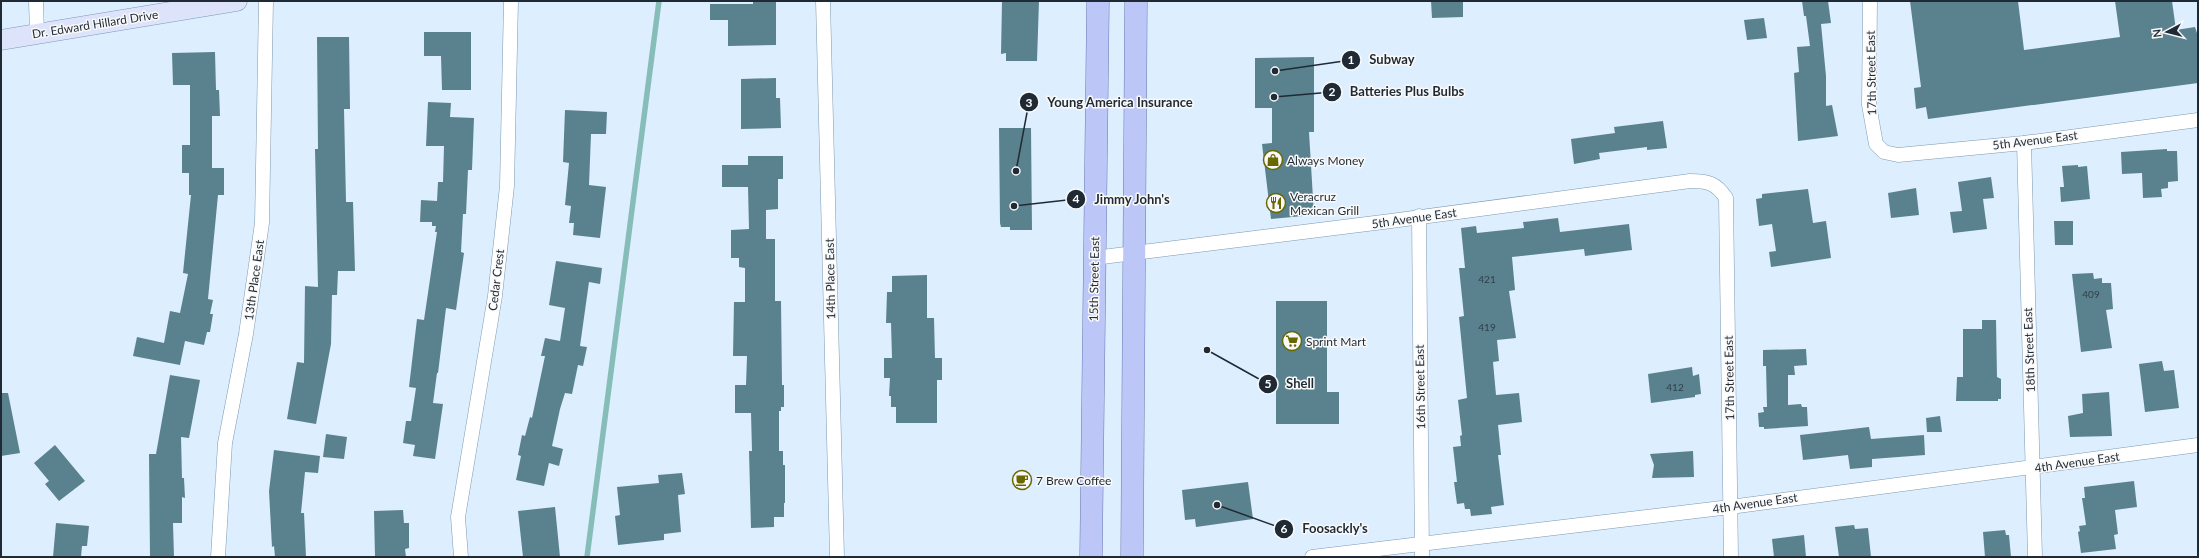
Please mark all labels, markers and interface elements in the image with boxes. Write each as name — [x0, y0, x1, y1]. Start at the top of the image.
street label: Dr. Edward Hillard Drive — [31, 7, 159, 41]
north arrow — [2147, 12, 2187, 52]
text: N — [2150, 28, 2164, 38]
street label: 17th Street East — [1863, 30, 1879, 116]
callout: Subway — [1341, 47, 1423, 72]
text: Subway — [1369, 51, 1415, 67]
text: 1 — [1348, 52, 1355, 67]
callout: Batteries Plus Bulbs — [1322, 79, 1472, 104]
text: Batteries Plus Bulbs — [1350, 83, 1465, 99]
text: 2 — [1329, 84, 1336, 99]
callout: Young America Insurance — [1019, 90, 1201, 115]
text: Young America Insurance — [1046, 94, 1193, 110]
text: 3 — [1026, 95, 1033, 110]
street label: 5th Avenue East — [1992, 127, 2079, 153]
shop icon: Always Money — [1262, 149, 1284, 171]
place label: Always Money — [1287, 153, 1365, 168]
callout: Jimmy John's — [1066, 186, 1178, 211]
place label: Veracruz Mexican Grill — [1290, 189, 1359, 218]
text: 4 — [1073, 191, 1080, 206]
text: Jimmy John's — [1094, 191, 1170, 207]
restaurant icon: Veracruz Mexican Grill — [1265, 192, 1287, 214]
street label: 5th Avenue East — [1370, 205, 1458, 231]
street label: 15th Street East — [1086, 236, 1102, 322]
street label: 13th Place East — [241, 238, 267, 321]
street label: 14th Place East — [822, 238, 838, 320]
street label: Cedar Crest — [485, 248, 507, 312]
house number: 421 — [1478, 273, 1496, 285]
house number: 409 — [2082, 288, 2100, 300]
street label: 18th Street East — [2020, 307, 2038, 393]
house number: 419 — [1478, 321, 1496, 333]
supermarket icon: Sprint Mart — [1281, 330, 1303, 352]
place label: Sprint Mart — [1306, 334, 1367, 349]
street label: 17th Street East — [1721, 335, 1737, 421]
street label: 16th Street East — [1412, 344, 1428, 430]
callout: Shell — [1258, 371, 1322, 396]
text: Shell — [1286, 375, 1314, 391]
text: 5 — [1265, 376, 1272, 391]
house number: 412 — [1666, 381, 1684, 393]
street label: 4th Avenue East — [2033, 449, 2121, 475]
cafe icon: 7 Brew Coffee — [1011, 469, 1033, 491]
place label: 7 Brew Coffee — [1036, 473, 1111, 488]
street label: 4th Avenue East — [1711, 490, 1799, 516]
callout: Foosackly's — [1274, 516, 1376, 541]
text: Foosackly's — [1302, 520, 1368, 536]
text: 6 — [1281, 521, 1288, 536]

